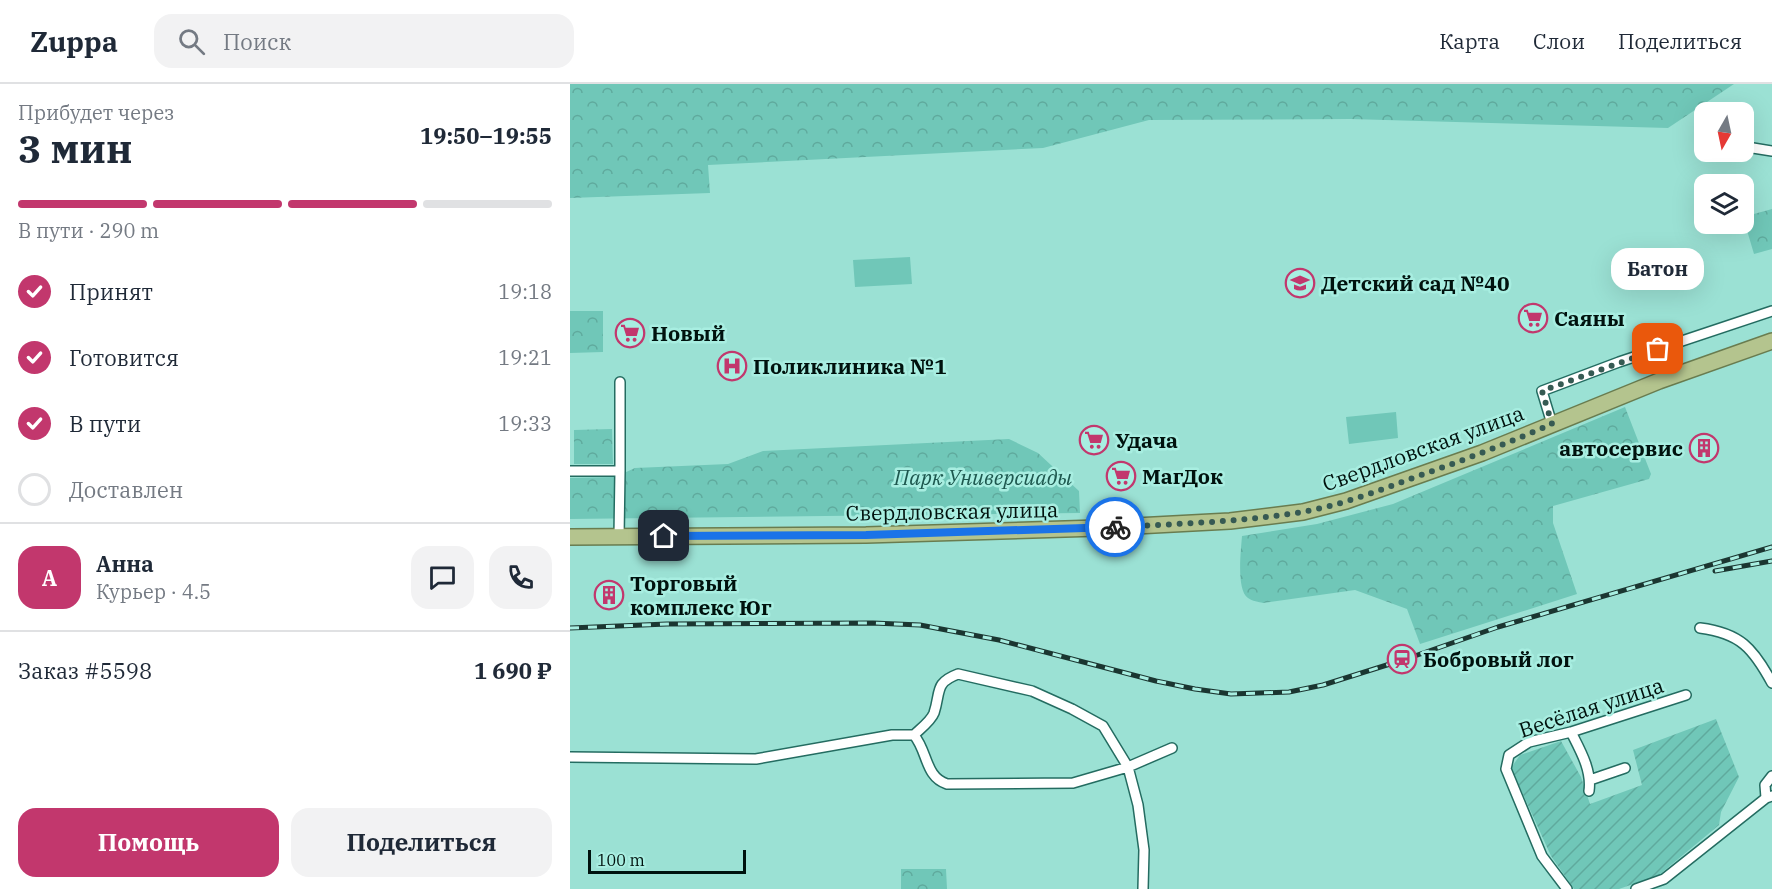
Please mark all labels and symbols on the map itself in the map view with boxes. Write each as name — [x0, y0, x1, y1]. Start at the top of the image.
north arrow — [1694, 102, 1754, 162]
callout: Батон — [1612, 247, 1704, 289]
school or university icon: Детский сад №40 — [1284, 267, 1316, 299]
place label: Детский сад №40 — [1321, 269, 1510, 297]
supermarket icon: Саяны — [1517, 302, 1549, 334]
place label: Саяны — [1554, 304, 1625, 332]
supermarket icon: Новый — [614, 317, 646, 349]
place label: Новый — [651, 319, 725, 347]
pin — [1632, 323, 1683, 374]
hospital icon: Поликлиника №1 — [716, 350, 748, 382]
place label: Поликлиника №1 — [753, 352, 947, 380]
street label: Свердловская улица — [1318, 398, 1528, 498]
supermarket icon: Удача — [1078, 424, 1110, 456]
place label: Удача — [1115, 426, 1178, 454]
building icon: автосервис — [1688, 432, 1720, 464]
place label: автосервис — [1559, 434, 1683, 462]
supermarket icon: МагДок — [1105, 460, 1137, 492]
place label: МагДок — [1142, 462, 1223, 490]
park label: Парк Универсиады — [893, 463, 1072, 491]
street label: Свердловская улица — [845, 495, 1059, 527]
courier — [1085, 497, 1145, 557]
pin — [638, 510, 689, 561]
place label: Торговый комплекс Юг — [630, 569, 772, 621]
building icon: Торговый комплекс Юг — [593, 579, 625, 611]
station icon: Бобровый лог — [1386, 643, 1418, 675]
place label: Бобровый лог — [1423, 645, 1574, 673]
street label: Весёлая улица — [1515, 670, 1667, 744]
scale bar — [588, 847, 746, 874]

